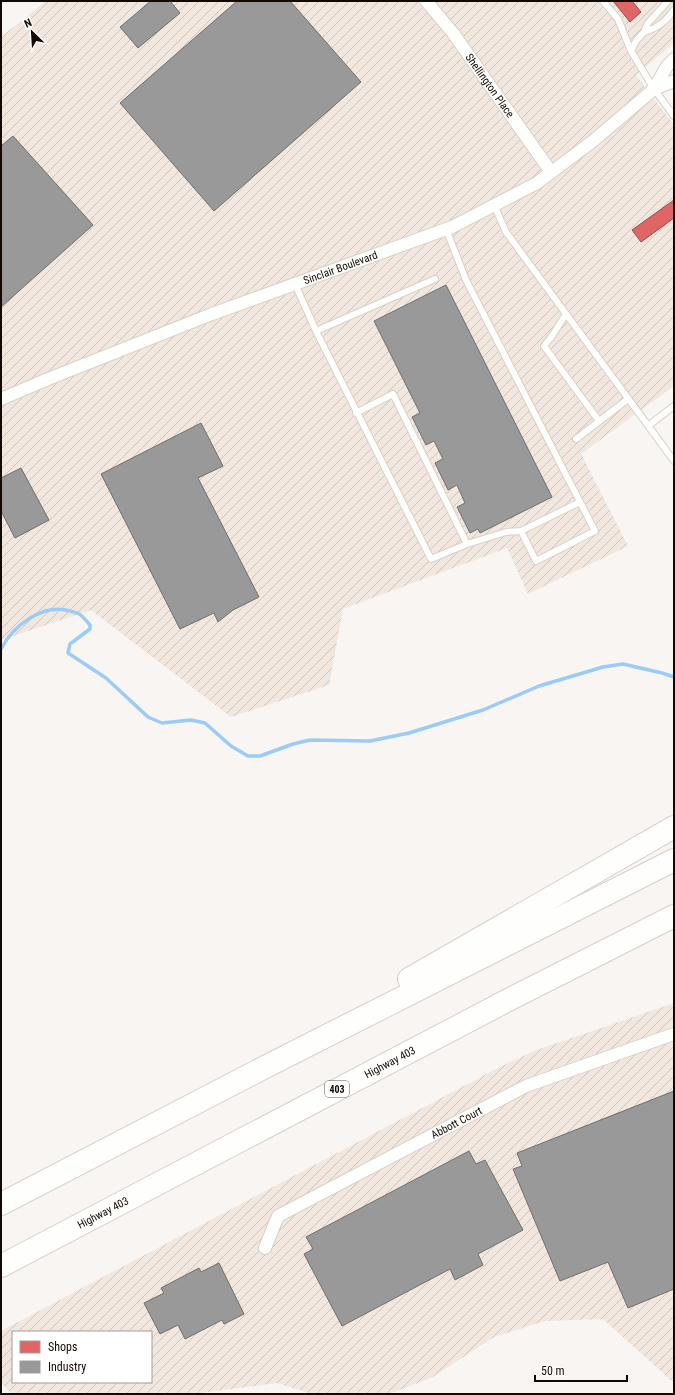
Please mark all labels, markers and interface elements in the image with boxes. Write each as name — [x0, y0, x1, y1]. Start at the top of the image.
north arrow — [12, 12, 52, 52]
text: N — [22, 16, 34, 31]
street label: Shellington Place — [463, 51, 517, 120]
street label: Sinclair Boulevard — [302, 249, 379, 287]
street label: Highway 403 — [362, 1044, 418, 1081]
road number: 403 — [325, 1081, 349, 1097]
street label: Abbott Court — [429, 1104, 484, 1142]
street label: Highway 403 — [75, 1194, 131, 1232]
legend — [12, 1331, 152, 1383]
text: Shops — [48, 1340, 77, 1354]
scale bar — [535, 1357, 627, 1383]
text: Industry — [48, 1360, 86, 1374]
text: 50 m — [541, 1364, 565, 1378]

